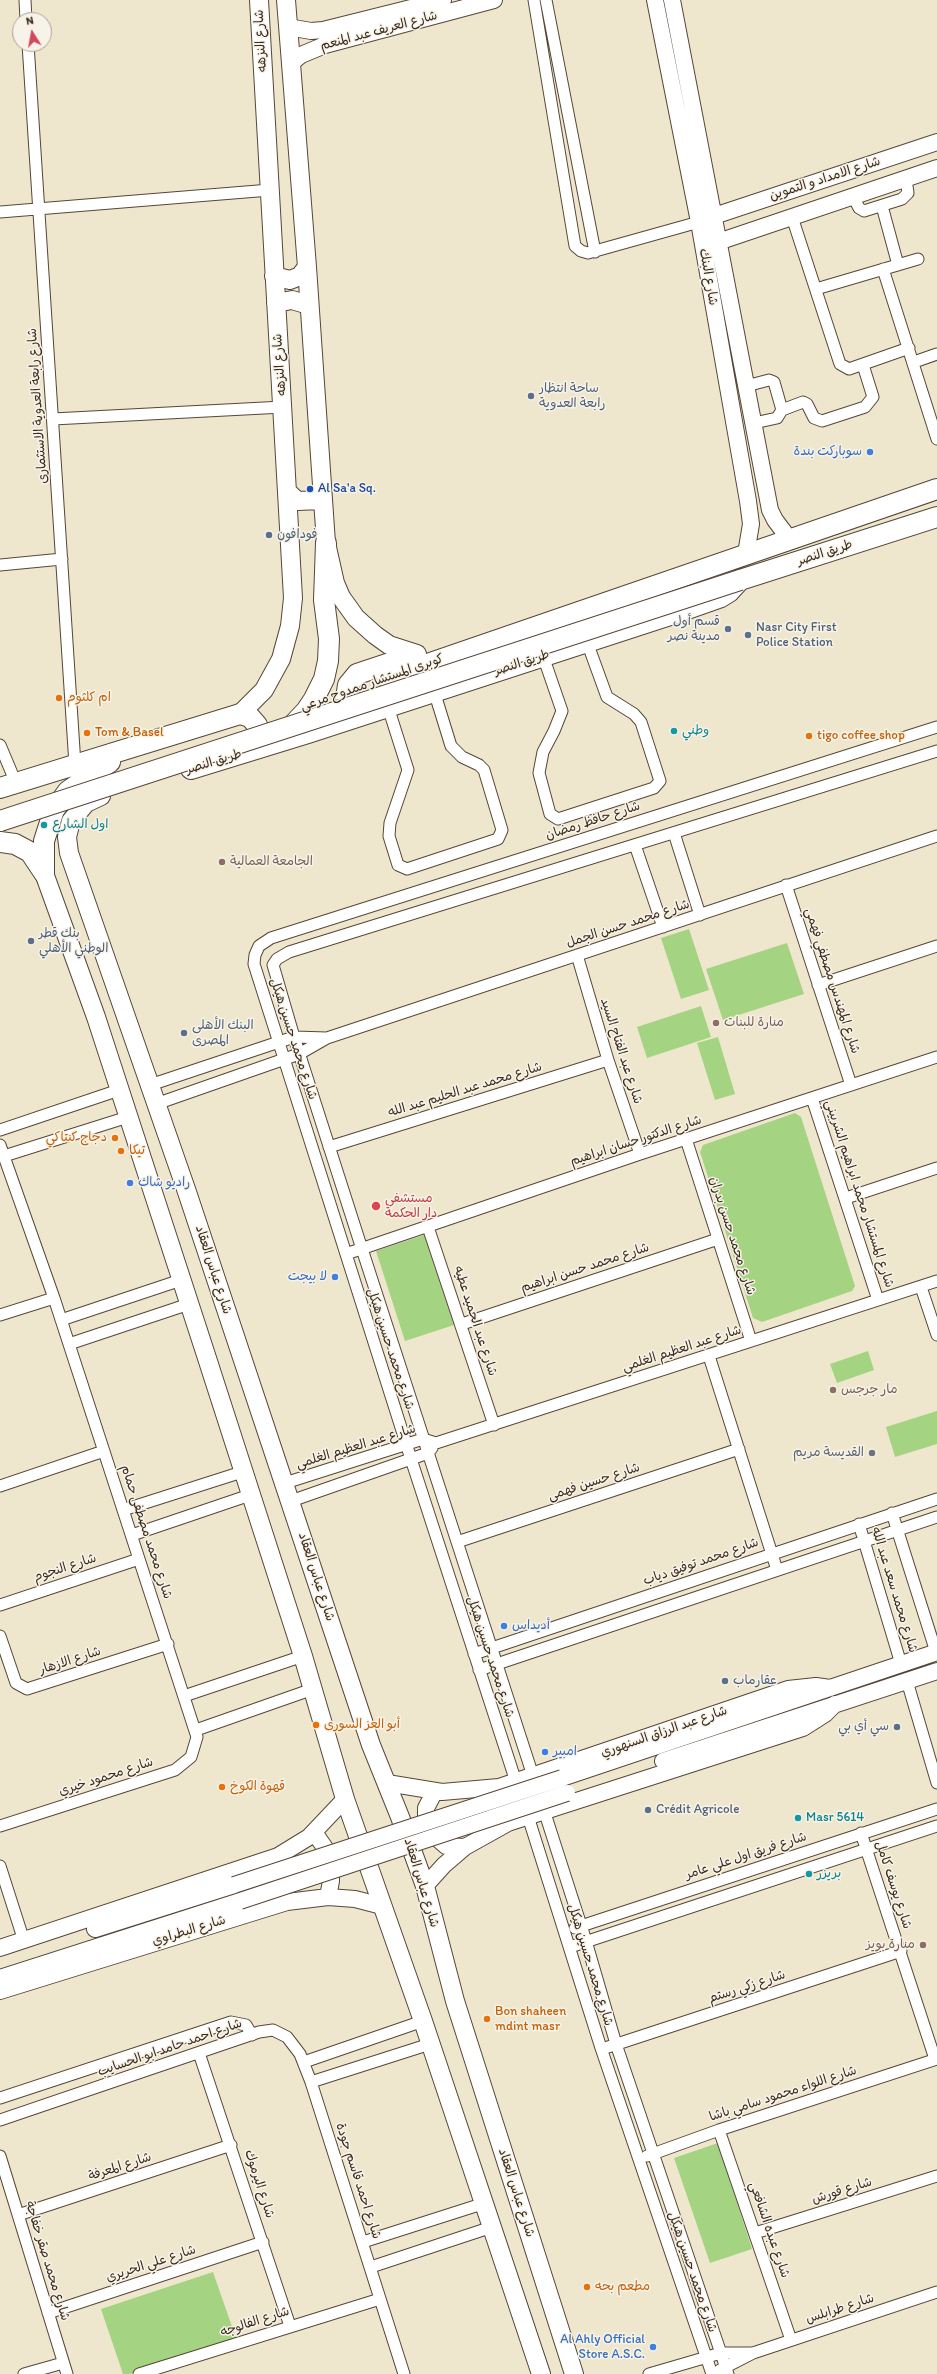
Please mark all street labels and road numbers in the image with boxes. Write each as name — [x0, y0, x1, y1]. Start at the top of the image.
street label: شارع العريف عبد المنعم — [319, 8, 439, 54]
street label: شارع النزهه — [252, 9, 270, 73]
street label: شارع الامداد و التموين — [768, 154, 882, 204]
street label: شارع البنك — [695, 247, 721, 307]
street label: شارع رابعة العدوية الاستثمارى — [25, 328, 51, 484]
street label: شارع النزهه — [270, 333, 290, 397]
street label: طريق النصر — [795, 537, 855, 569]
street label: طريق النصر — [492, 647, 552, 679]
street label: كوبرى المستشار ممدوح مرعي — [298, 651, 446, 715]
street label: طريق النصر — [184, 746, 244, 778]
street label: شارع حافظ رمضان — [544, 798, 642, 844]
street label: شارع محمد حسن الجمل — [564, 897, 692, 951]
street label: شارع المهندس مصطفي فهمي — [801, 906, 863, 1056]
street label: شارع محمد حسين هيكل — [266, 976, 320, 1102]
street label: شارع عبد الفتاح السيد — [597, 996, 645, 1106]
street label: شارع محمد عبد الحليم عبد الله — [386, 1059, 544, 1121]
street label: شارع المستشار محمد ابراهيم الشربيني — [821, 1098, 897, 1290]
street label: شارع الدكتور حسان ابراهيم — [568, 1112, 704, 1170]
street label: شارع محمد حسن بدران — [705, 1175, 759, 1297]
street label: شارع عباس العقاد — [191, 1224, 235, 1316]
street label: شارع محمد حسن ابراهيم — [519, 1240, 651, 1296]
street label: شارع عبد الحميد عطيه — [450, 1264, 500, 1378]
street label: شارع محمد حسين هيكل — [363, 1286, 417, 1412]
street label: شارع عبد العظيم الغلمي — [620, 1322, 744, 1376]
street label: شارع عبد العظيم الغلمي — [294, 1421, 418, 1473]
street label: شارع حسين فهمى — [546, 1460, 642, 1504]
street label: شارع محمد مصطفى حمام — [117, 1463, 175, 1601]
street label: شارع محمد سعد عبد الله — [867, 1525, 921, 1655]
street label: شارع عباس العقاد — [294, 1531, 338, 1623]
street label: شارع محمد توفيق دياب — [641, 1535, 761, 1589]
street label: شارع النجوم — [32, 1551, 98, 1585]
street label: شارع محمد حسين هيكل — [463, 1594, 517, 1720]
street label: شارع الازهار — [37, 1644, 103, 1678]
street label: شارع عبد الرزاق السنهوري — [599, 1703, 729, 1761]
street label: شارع محمود خيري — [57, 1754, 155, 1800]
street label: شارع فريق اول علي عامر — [683, 1829, 809, 1883]
street label: شارع عباس العقاد — [400, 1837, 442, 1929]
street label: شارع يوسف كامل — [871, 1839, 915, 1931]
street label: شارع محمد حسين هيكل — [564, 1902, 616, 2028]
street label: شارع البطراوي — [150, 1912, 228, 1950]
street label: شارع زكي رستم — [707, 1967, 787, 2007]
street label: شارع احمد حامد ابو الحسايب — [96, 2016, 244, 2080]
street label: شارع اللواء محمود سامي باشا — [707, 2063, 859, 2125]
street label: شارع احمد قاسم جودة — [332, 2121, 384, 2241]
street label: شارع عباس العقاد — [494, 2147, 538, 2239]
street label: شارع اليرموك — [241, 2148, 277, 2220]
street label: شارع المعرفة — [87, 2149, 153, 2185]
street label: شارع قورش — [810, 2174, 874, 2208]
street label: شارع عبده الشافعي — [745, 2180, 793, 2280]
street label: شارع محمد صقر خفاجة — [21, 2199, 73, 2323]
street label: شارع محمد حسين هيكل — [664, 2210, 720, 2334]
street label: شارع علي الحريري — [104, 2242, 198, 2286]
street label: شارع طرابلس — [804, 2291, 876, 2327]
street label: شارع الفالوجه — [219, 2304, 291, 2340]

